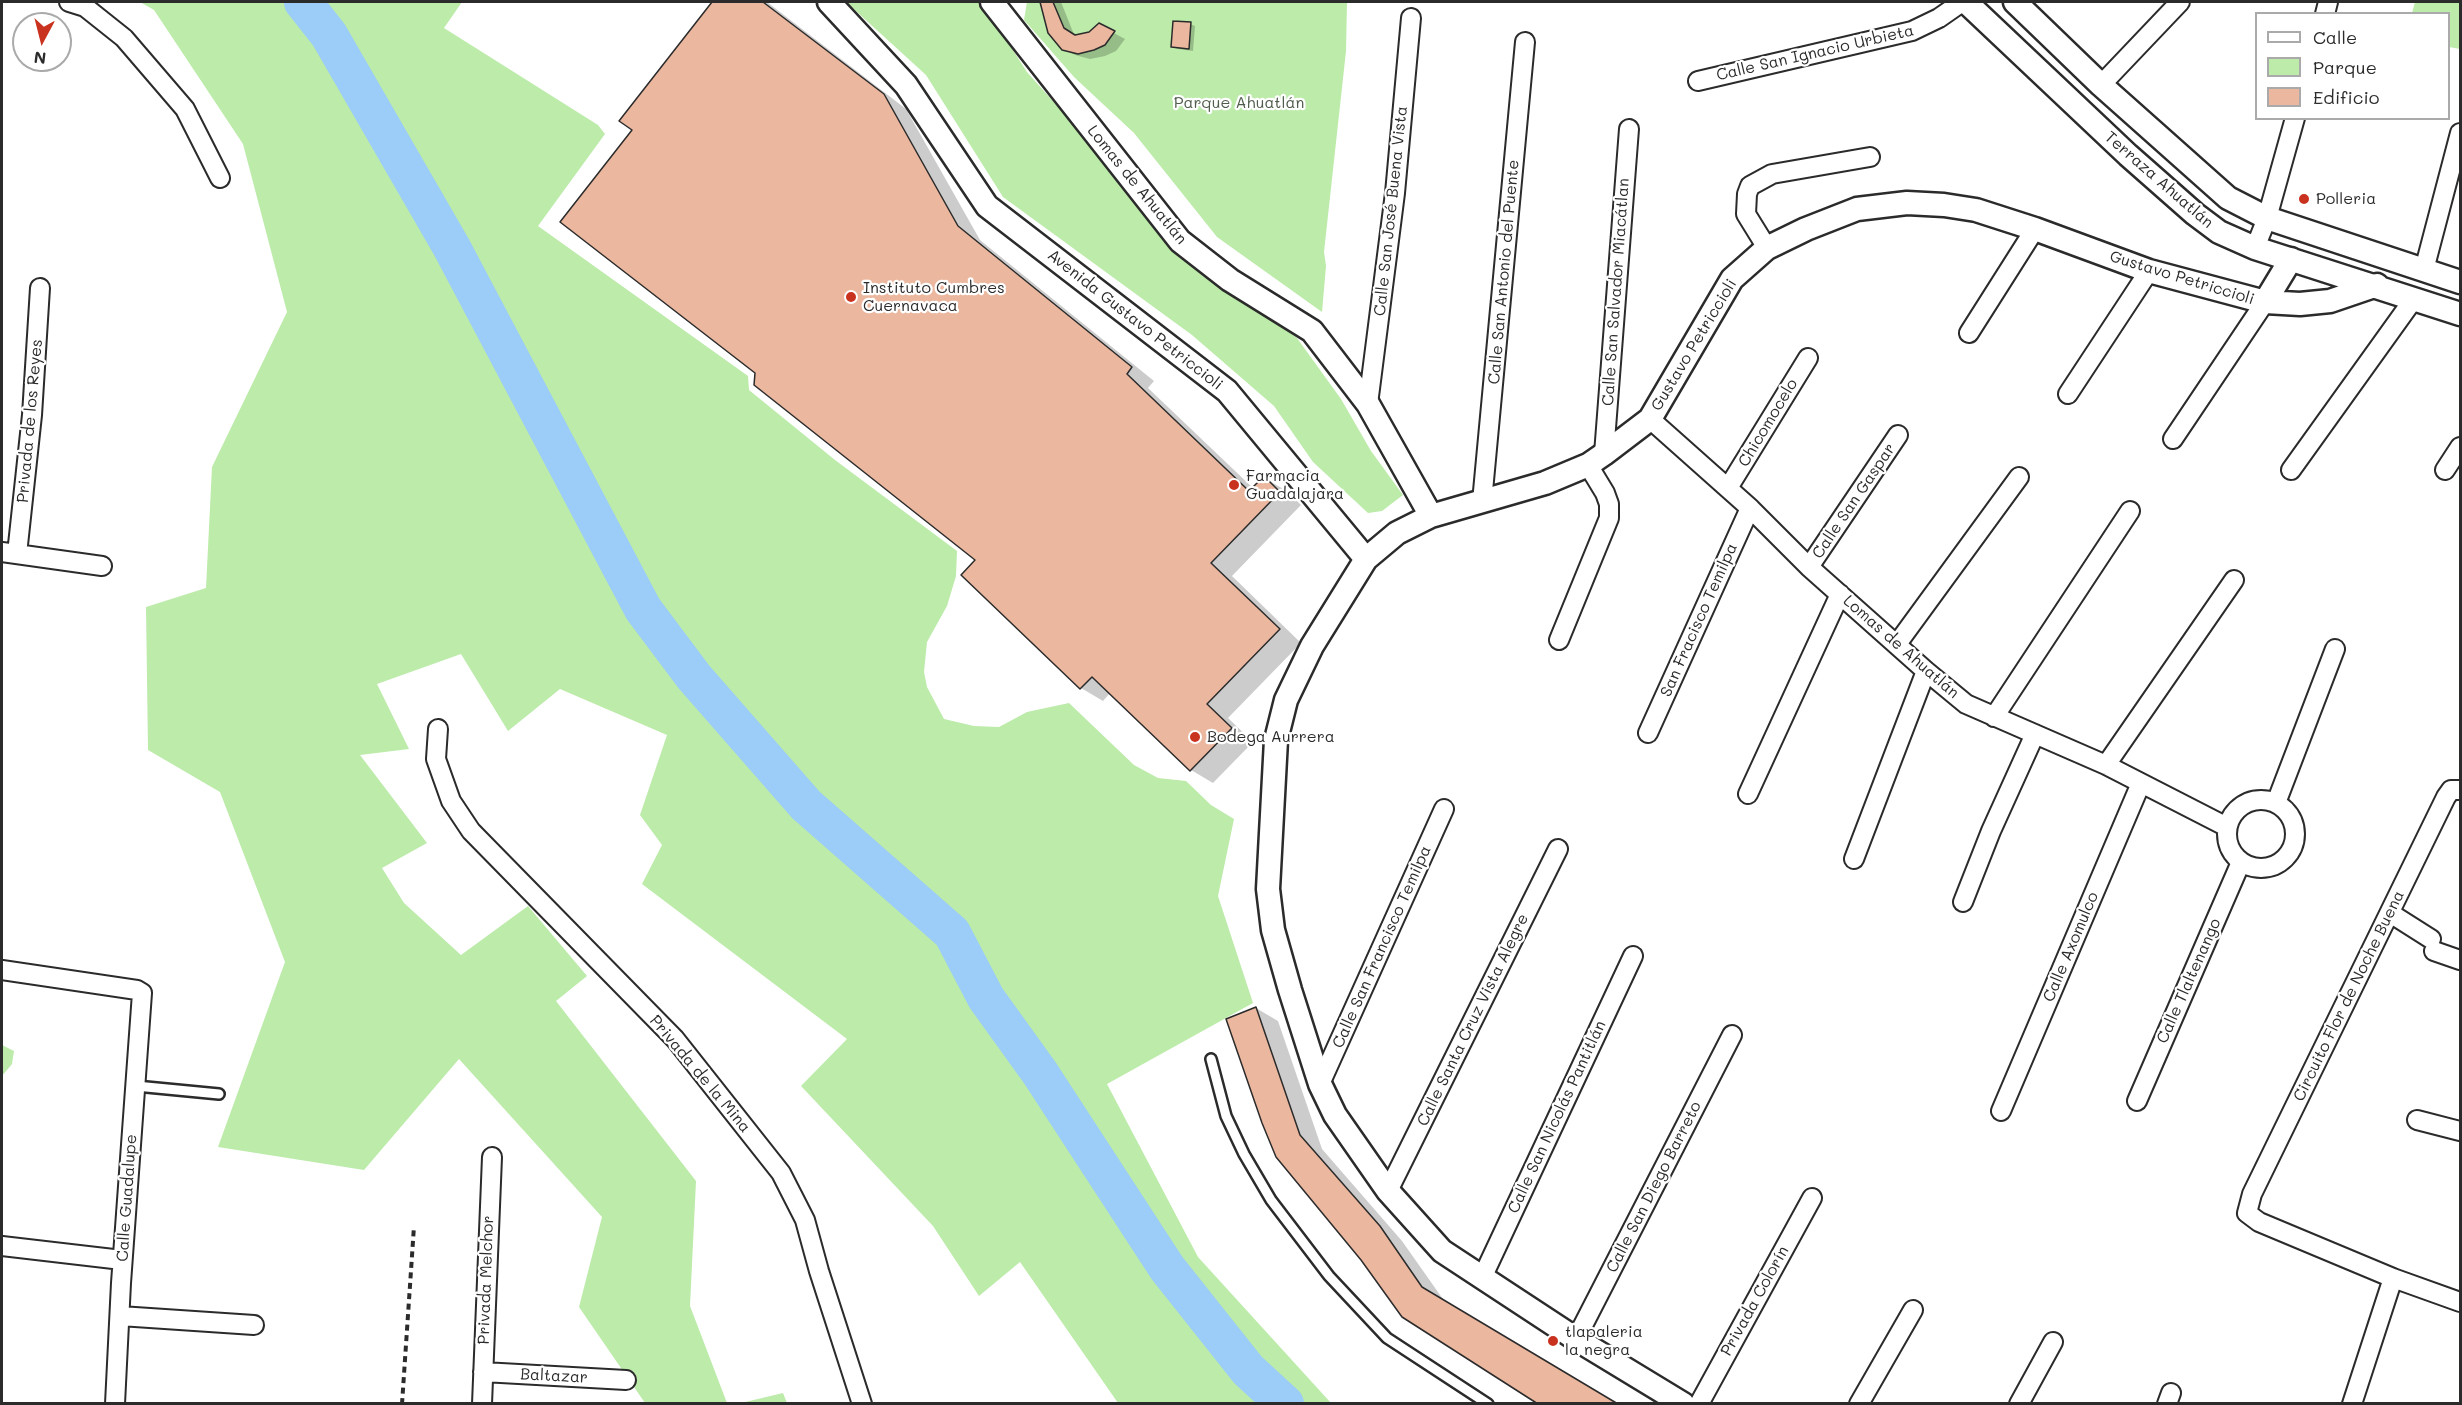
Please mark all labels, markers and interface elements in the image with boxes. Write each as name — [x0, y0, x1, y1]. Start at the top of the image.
north arrow — [12, 12, 72, 72]
legend — [2255, 12, 2450, 120]
street label: Calle San Ignacio Urbieta — [1714, 21, 1916, 85]
text: Calle — [2313, 25, 2357, 49]
text: N — [33, 47, 47, 70]
text: Parque — [2313, 55, 2377, 79]
text: Edificio — [2313, 85, 2380, 109]
park label: Parque Ahuatlán — [1174, 93, 1304, 113]
street label: Calle San José Buena Vista — [1370, 105, 1412, 317]
street label: Lomas de Ahuatlán — [1083, 122, 1191, 248]
street label: Terraza Ahuatlán — [2101, 128, 2217, 232]
street label: Calle San Antonio del Puente — [1485, 159, 1523, 385]
street label: Calle San Salvador Miacátlan — [1598, 177, 1634, 407]
place label: Polleria — [2316, 189, 2376, 209]
marker: Polleria — [2297, 192, 2311, 206]
street label: Avenida Gustavo Petriccioli — [1044, 246, 1226, 394]
street label: Gustavo Petriccioli — [2107, 247, 2257, 309]
street label: Gustavo Petriccioli — [1647, 276, 1741, 414]
place label: Instituto Cumbres Cuernavaca — [863, 278, 1005, 316]
marker: Instituto Cumbres Cuernavaca — [844, 290, 858, 304]
street label: Privada de los Reyes — [13, 338, 47, 504]
street label: Chicomocelo — [1734, 375, 1802, 471]
street label: Calle San Gaspar — [1808, 440, 1900, 562]
place label: Farmacia Guadalajara — [1246, 466, 1344, 504]
marker: Farmacia Guadalajara — [1227, 478, 1241, 492]
street label: San Fracisco Temilpa — [1656, 540, 1742, 700]
street label: Lomas de Ahuatlán — [1839, 591, 1963, 703]
place label: Bodega Aurrera — [1207, 727, 1335, 747]
marker: Bodega Aurrera — [1188, 730, 1202, 744]
street label: Calle San Francisco Temilpa — [1329, 843, 1435, 1051]
street label: Circuito Flor de Noche Buena — [2290, 888, 2408, 1104]
street label: Calle Axomulco — [2039, 889, 2103, 1005]
street label: Calle Santa Cruz Vista Alegre — [1413, 911, 1533, 1129]
street label: Calle Tlaltenango — [2153, 916, 2225, 1046]
street label: Privada de la Mina — [645, 1011, 755, 1137]
street label: Calle San Nicolás Pantitlán — [1504, 1018, 1610, 1216]
street label: Calle San Diego Barreto — [1602, 1098, 1706, 1276]
street label: Calle Guadalupe — [113, 1134, 141, 1262]
street label: Privada Melchor — [474, 1215, 498, 1345]
street label: Privada Colorín — [1717, 1243, 1793, 1359]
place label: tlapaleria la negra — [1565, 1322, 1643, 1360]
marker: tlapaleria la negra — [1546, 1334, 1560, 1348]
street label: Baltazar — [520, 1365, 588, 1387]

